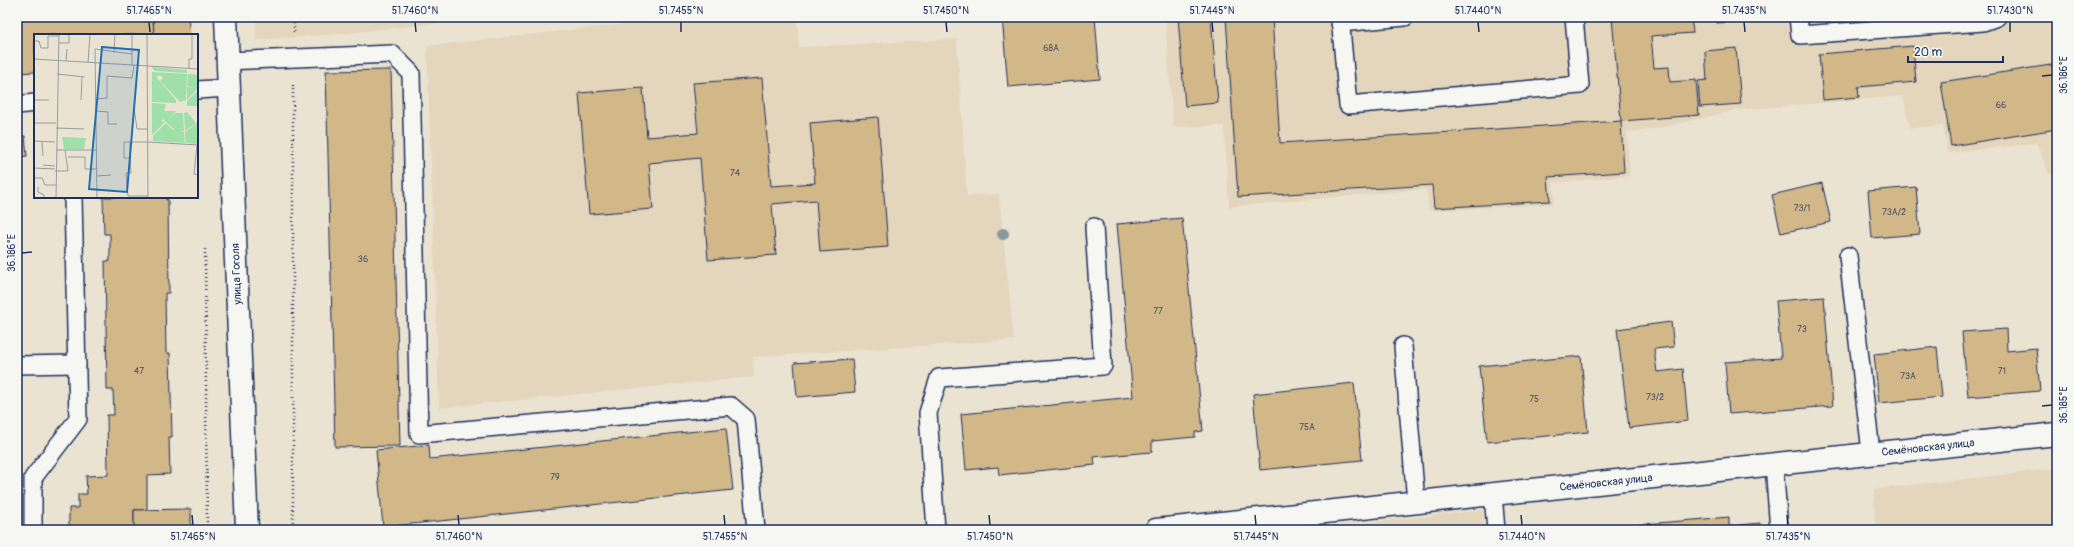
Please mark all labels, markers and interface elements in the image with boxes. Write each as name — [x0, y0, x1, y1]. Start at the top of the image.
text: 51.7465°N — [127, 5, 172, 17]
text: 51.7460°N — [392, 5, 438, 17]
text: 51.7455°N — [659, 5, 704, 17]
text: 51.7450°N — [923, 5, 969, 17]
text: 51.7445°N — [1190, 5, 1235, 17]
text: 51.7440°N — [1455, 5, 1501, 17]
text: 51.7435°N — [1722, 5, 1767, 17]
text: 51.7430°N — [1987, 5, 2033, 17]
inset map — [34, 34, 198, 198]
scale bar — [1908, 38, 2003, 64]
house number: 68А — [1043, 43, 1059, 54]
text: 20 m — [1914, 45, 1943, 60]
text: 36.186°E — [2058, 56, 2070, 94]
house number: 66 — [1996, 100, 2006, 111]
house number: 74 — [730, 168, 741, 179]
house number: 73/1 — [1794, 203, 1810, 214]
house number: 73А/2 — [1882, 207, 1906, 218]
text: 36.186°E — [6, 234, 18, 272]
street label: улица Гоголя — [229, 243, 244, 306]
house number: 36 — [358, 254, 368, 265]
house number: 77 — [1153, 306, 1163, 317]
house number: 73 — [1797, 324, 1807, 335]
house number: 47 — [134, 366, 144, 377]
house number: 71 — [1998, 366, 2006, 377]
house number: 73А — [1900, 371, 1916, 382]
text: 36.185°E — [2058, 386, 2070, 424]
house number: 73/2 — [1646, 392, 1664, 403]
house number: 75 — [1529, 394, 1539, 405]
house number: 75А — [1299, 422, 1315, 433]
street label: Семёновская улица — [1881, 436, 1975, 459]
street label: Семёновская улица — [1559, 471, 1653, 494]
house number: 79 — [550, 472, 560, 483]
text: 51.7465°N — [171, 531, 216, 543]
text: 51.7460°N — [436, 531, 482, 543]
text: 51.7455°N — [703, 531, 748, 543]
text: 51.7450°N — [967, 531, 1013, 543]
text: 51.7445°N — [1234, 531, 1279, 543]
text: 51.7440°N — [1499, 531, 1545, 543]
text: 51.7435°N — [1766, 531, 1811, 543]

